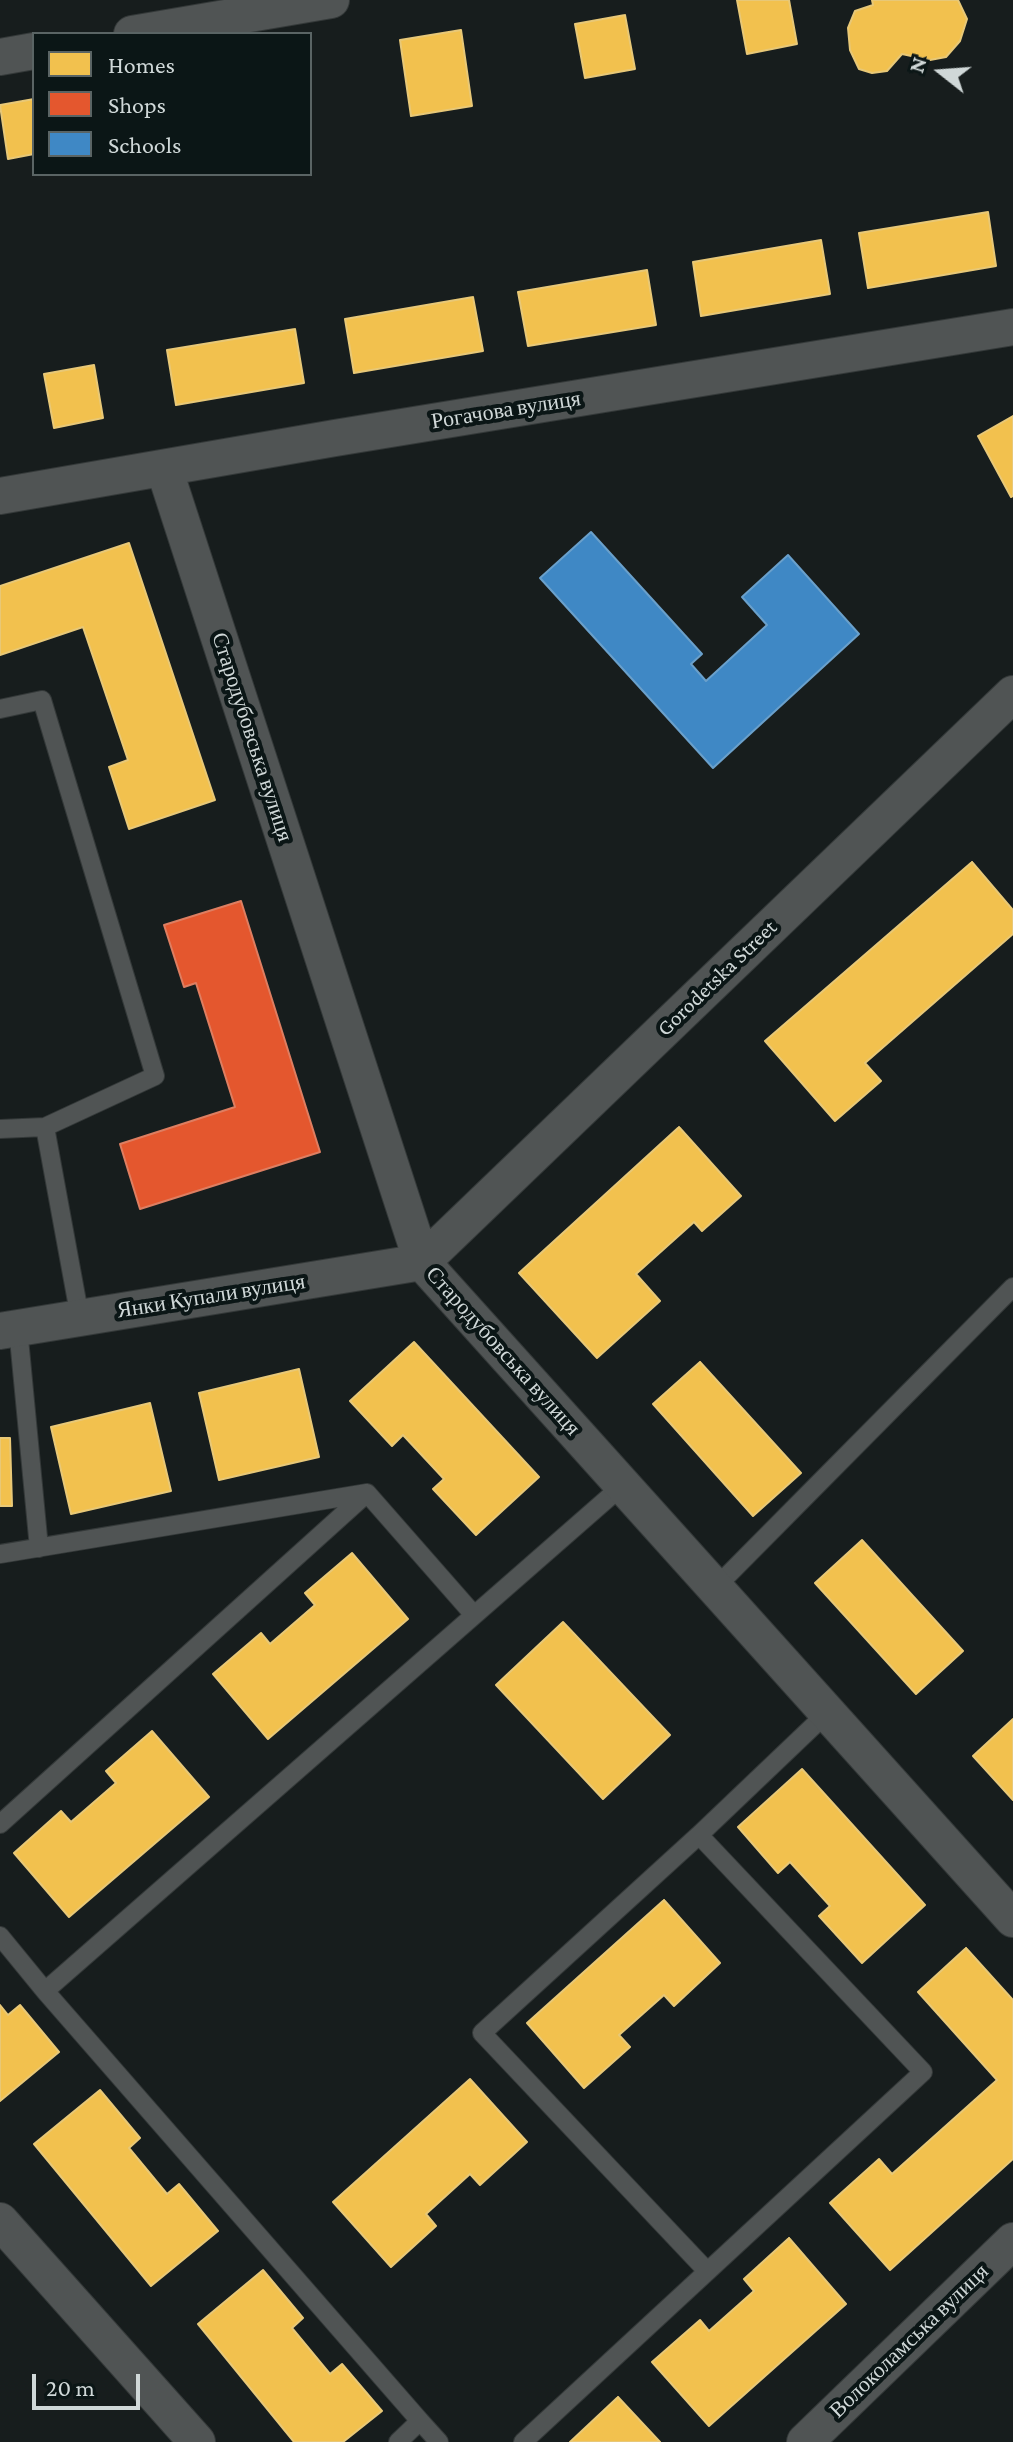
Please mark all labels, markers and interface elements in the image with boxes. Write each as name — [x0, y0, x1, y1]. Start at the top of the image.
legend — [32, 32, 312, 176]
north arrow — [901, 32, 981, 112]
text: Homes — [108, 51, 175, 78]
text: N — [903, 54, 932, 76]
text: Shops — [108, 91, 166, 118]
text: Schools — [108, 131, 182, 158]
street label: Рогачова вулиця — [429, 385, 583, 435]
street label: Стародубовська вулиця — [206, 629, 298, 845]
street label: Gorodetska Street — [652, 914, 782, 1042]
street label: Стародубовська вулиця — [420, 1261, 586, 1441]
street label: Янки Купали вулиця — [115, 1268, 307, 1324]
street label: Волоколамська вулиця — [824, 2258, 994, 2424]
scale bar — [36, 2358, 144, 2408]
text: 20 m — [46, 2374, 95, 2401]

